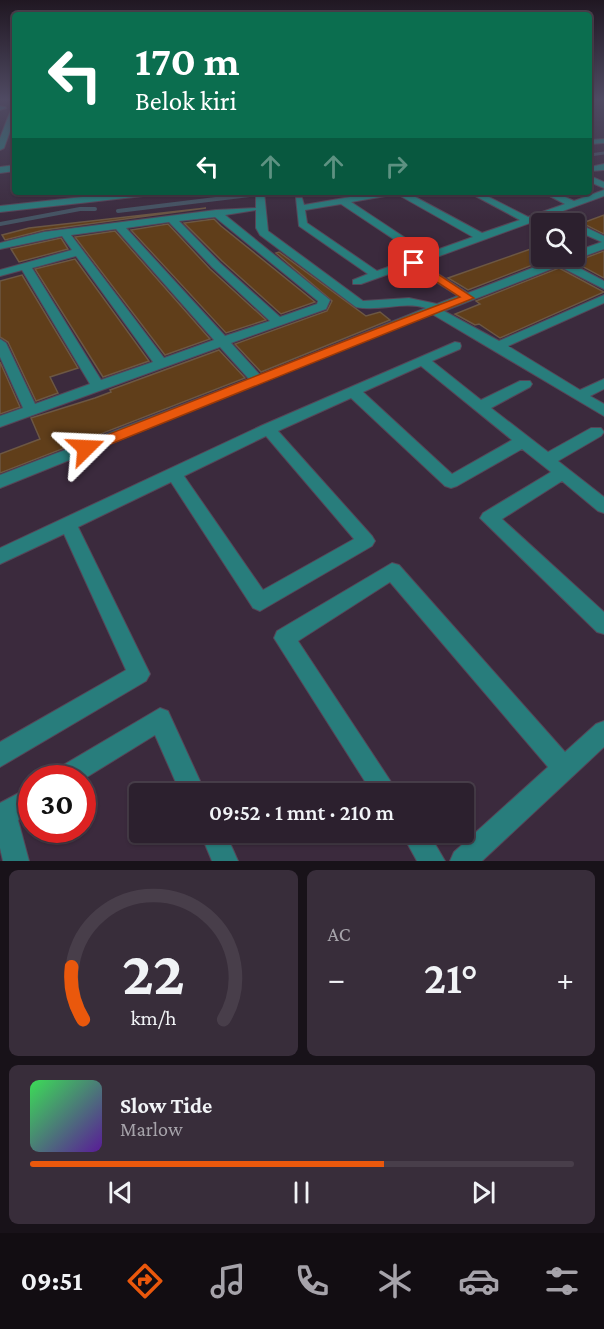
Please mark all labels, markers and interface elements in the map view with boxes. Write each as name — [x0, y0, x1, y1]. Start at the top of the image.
icon: left — [36, 36, 114, 114]
text: 170 m — [135, 37, 240, 84]
text: Belok kiri — [135, 86, 237, 116]
icon: left — [191, 150, 224, 183]
icon: ahead — [254, 150, 287, 183]
icon: ahead — [317, 150, 350, 183]
icon: right — [380, 150, 413, 183]
map controls — [531, 213, 585, 267]
button: search — [531, 213, 585, 267]
pin — [388, 237, 439, 288]
icon: arrive — [397, 246, 430, 279]
position arrow — [54, 416, 118, 480]
speed limit sign: 30 — [18, 765, 96, 843]
text: 09:52 · 1 mnt · 210 m — [209, 800, 394, 825]
text: AC — [328, 923, 351, 945]
text: 22 — [122, 938, 185, 1007]
text: 21° — [424, 953, 478, 1003]
text: − — [328, 960, 345, 997]
text: + — [557, 960, 574, 997]
text: km/h — [130, 1006, 177, 1030]
text: Slow Tide — [120, 1093, 212, 1118]
text: Marlow — [120, 1118, 183, 1140]
icon: previous — [104, 1176, 137, 1209]
icon: pause — [285, 1176, 318, 1209]
icon: next — [467, 1176, 500, 1209]
icon: directions — [124, 1260, 166, 1302]
icon: music — [207, 1260, 249, 1302]
icon: phone — [291, 1260, 333, 1302]
icon: climate — [374, 1260, 416, 1302]
icon: car — [458, 1260, 500, 1302]
icon: filters — [541, 1260, 583, 1302]
text: 09:51 — [21, 1266, 83, 1296]

